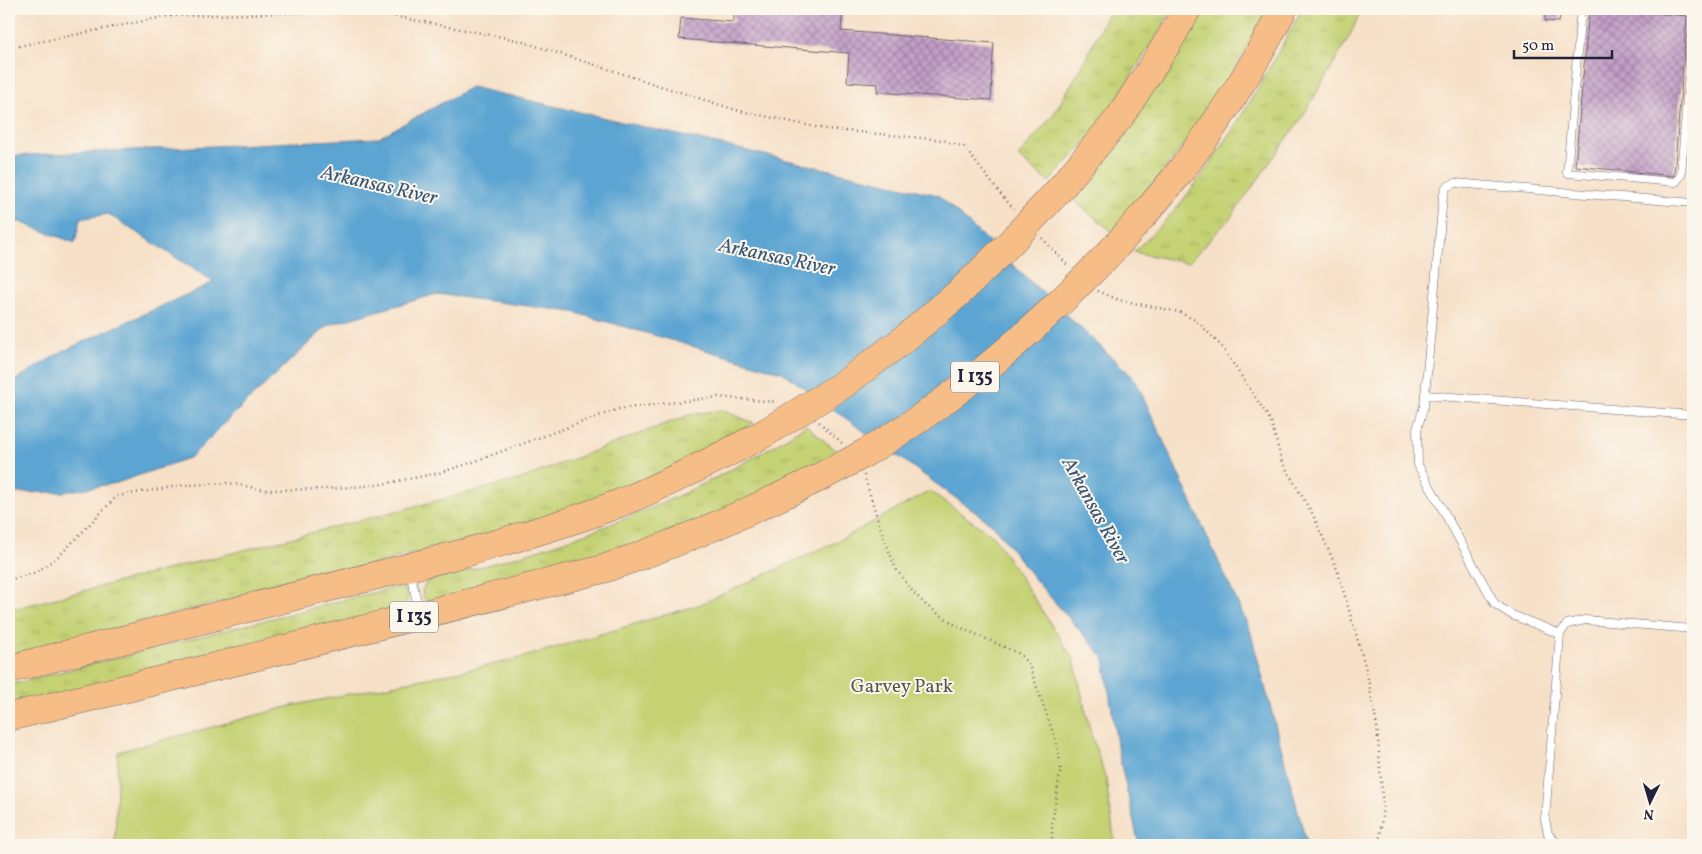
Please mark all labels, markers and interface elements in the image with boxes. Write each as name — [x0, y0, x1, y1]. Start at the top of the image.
scale bar — [1514, 28, 1612, 60]
text: 50 m — [1522, 36, 1554, 57]
water label: Arkansas River — [317, 159, 440, 213]
water label: Arkansas River — [715, 232, 838, 284]
road number: I 135 — [951, 362, 999, 392]
water label: Arkansas River — [1053, 451, 1136, 570]
road number: I 135 — [390, 602, 438, 632]
park label: Garvey Park — [851, 674, 953, 700]
north arrow — [1624, 776, 1674, 826]
text: N — [1643, 804, 1655, 823]

